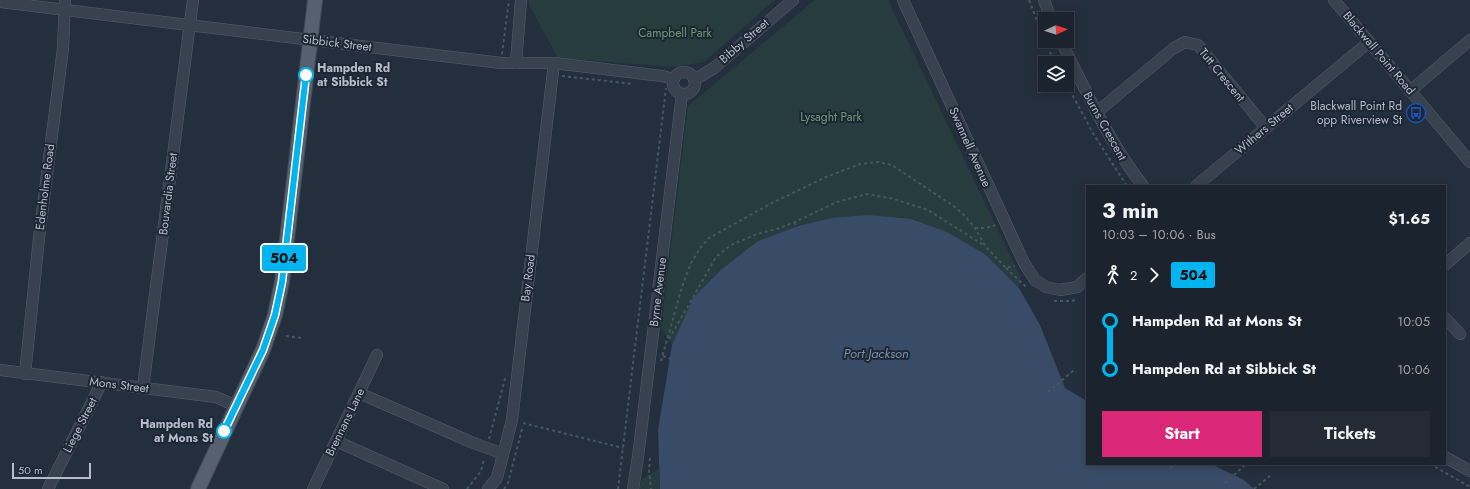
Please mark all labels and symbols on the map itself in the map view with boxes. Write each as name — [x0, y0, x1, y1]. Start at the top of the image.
street label: Blackwall Point Road — [1339, 7, 1419, 99]
north arrow — [1038, 12, 1074, 48]
street label: Bibby Street — [715, 14, 773, 68]
park label: Campbell Park — [638, 24, 713, 42]
street label: Sibbick Street — [301, 30, 373, 56]
street label: Tutt Crescent — [1195, 44, 1249, 106]
place label: Hampden Rd at Sibbick St — [317, 59, 390, 91]
marker: Hampden Rd at Sibbick St — [298, 67, 314, 83]
street label: Burns Crescent — [1079, 88, 1131, 164]
place label: Blackwall Point Rd opp Riverview St — [1310, 97, 1402, 129]
street label: Withers Street — [1231, 99, 1297, 159]
bus stop icon: Blackwall Point Rd opp Riverview St — [1405, 102, 1427, 124]
street label: Swannell Avenue — [944, 104, 996, 190]
park label: Lysaght Park — [800, 108, 863, 126]
street label: Edenholme Road — [31, 143, 59, 231]
street label: Bouvardia Street — [154, 152, 182, 236]
line badge: 504 — [261, 245, 307, 271]
street label: Bay Road — [516, 253, 540, 303]
street label: Byrne Avenue — [645, 256, 671, 328]
water label: Port Jackson — [843, 344, 909, 363]
street label: Mons Street — [88, 372, 150, 398]
street label: Brennans Lane — [321, 385, 369, 459]
street label: Liege Street — [58, 394, 102, 456]
place label: Hampden Rd at Mons St — [140, 415, 213, 447]
marker: Hampden Rd at Mons St — [216, 423, 232, 439]
scale bar — [12, 461, 91, 480]

